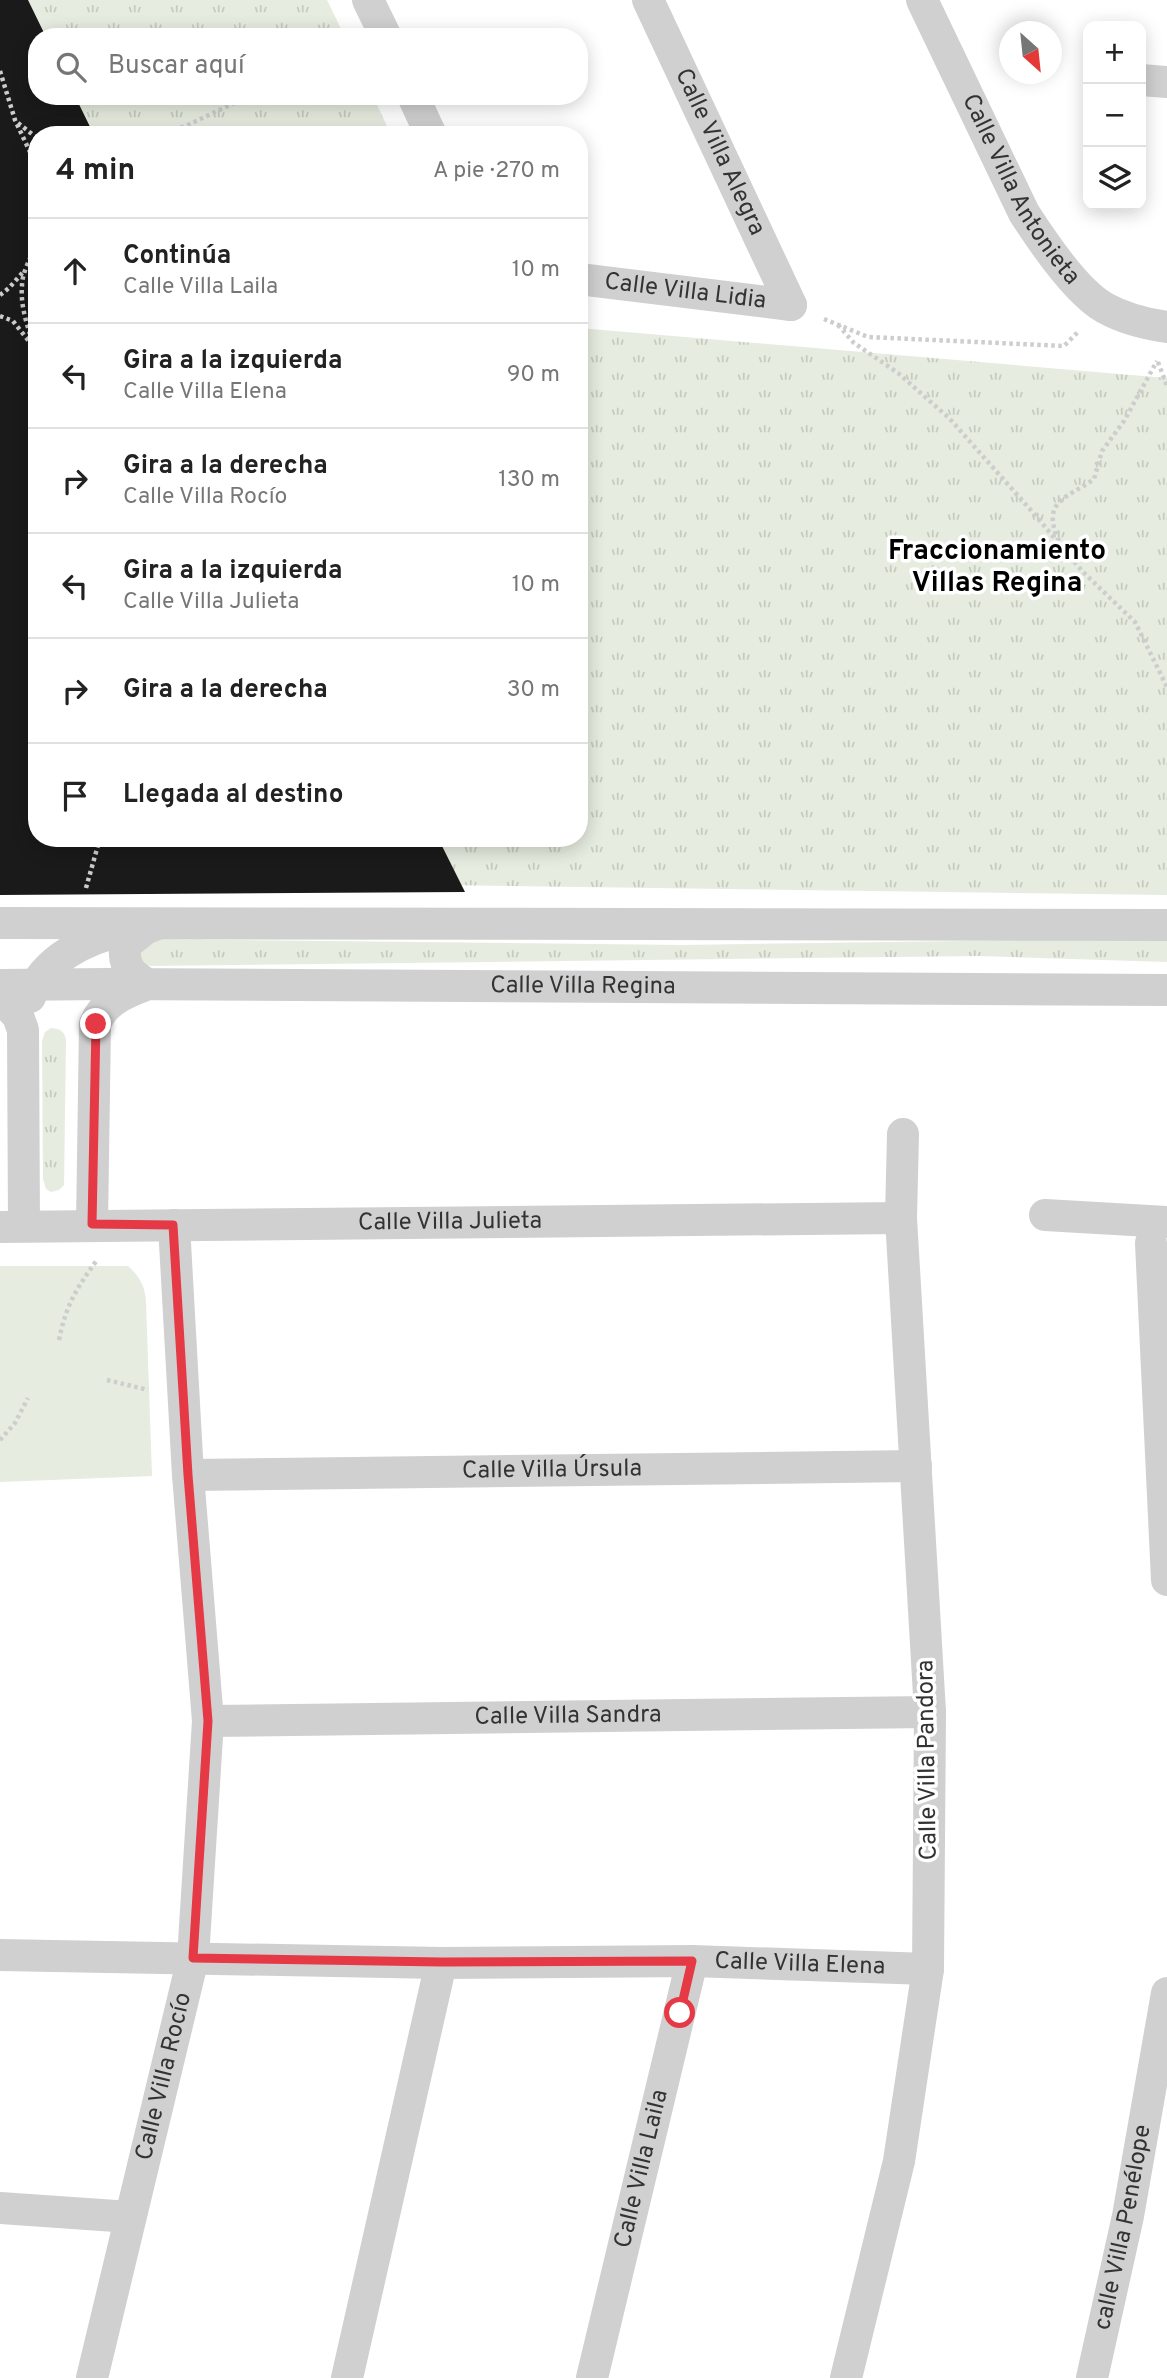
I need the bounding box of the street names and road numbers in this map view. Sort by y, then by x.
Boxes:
street label: Calle Villa Alegra [667,64,771,240]
street label: Calle Villa Antonieta [954,89,1086,292]
street label: Calle Villa Lidia [603,267,768,317]
street label: Calle Villa Regina [490,971,676,1002]
street label: Calle Villa Julieta [358,1207,542,1238]
street label: Calle Villa Úrsula [462,1453,642,1487]
street label: Calle Villa Pandora [911,1659,945,1861]
street label: Calle Villa Sandra [474,1700,662,1733]
street label: Calle Villa Elena [714,1947,886,1983]
street label: Calle Villa Rocío [130,1990,199,2164]
street label: Calle Villa Laila [609,2087,676,2251]
street label: calle Villa Penélope [1088,2122,1159,2333]

